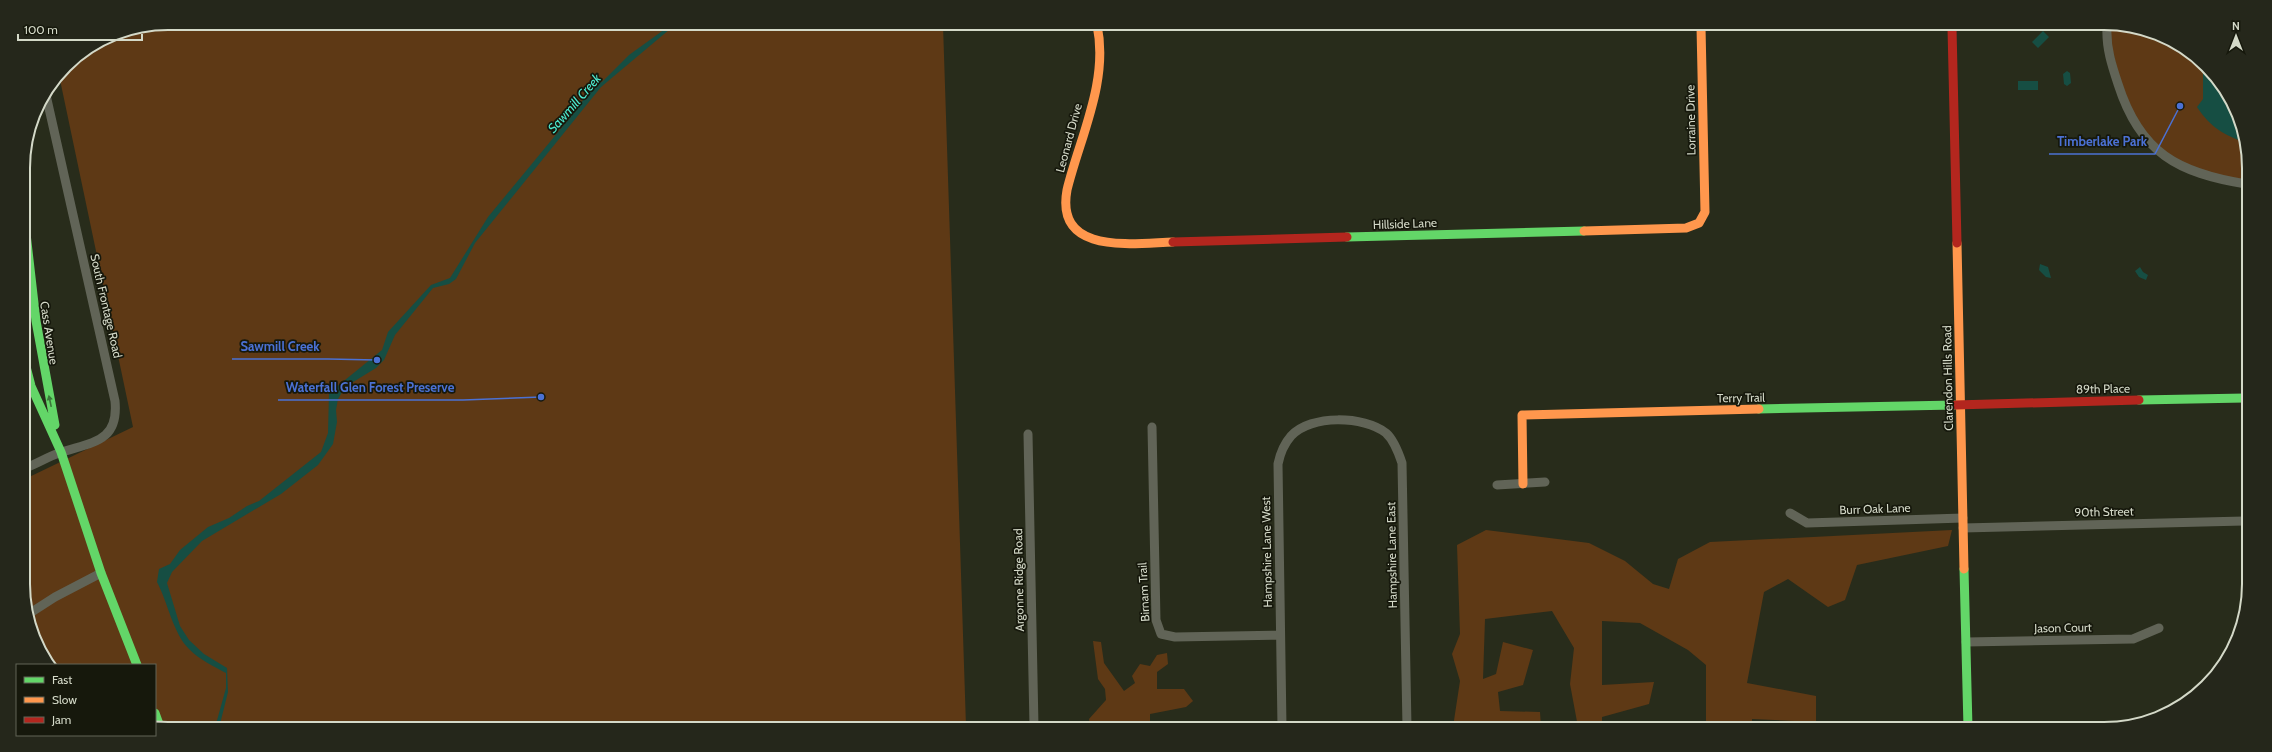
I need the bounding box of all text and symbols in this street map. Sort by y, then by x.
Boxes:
scale bar [18,16,142,42]
north arrow [2216,16,2256,56]
text: N [2232,19,2240,33]
text: 100 m [24,22,58,37]
water label: Sawmill Creek [544,70,604,136]
street label: Lorraine Drive [1682,85,1699,156]
street label: Leonard Drive [1052,102,1085,174]
callout: Timberlake Park [2049,129,2155,154]
text: Timberlake Park [2057,133,2148,149]
street label: Hillside Lane [1373,215,1437,232]
street label: South Frontage Road [87,252,126,359]
street label: Cass Avenue [37,300,62,366]
street label: Clarendon Hills Road [1939,325,1956,431]
callout: Sawmill Creek [232,334,328,359]
text: Sawmill Creek [240,338,320,354]
callout: Waterfall Glen Forest Preserve [278,375,463,400]
text: Waterfall Glen Forest Preserve [286,379,455,395]
street label: 89th Place [2076,381,2130,396]
street label: Terry Trail [1717,390,1765,405]
one-way arrow [46,394,52,407]
street label: Hampshire Lane West [1258,496,1275,608]
street label: Burr Oak Lane [1839,500,1911,517]
street label: Hampshire Lane East [1383,502,1400,608]
street label: 90th Street [2074,503,2134,520]
street label: Argonne Ridge Road [1010,528,1027,632]
street label: Birnam Trail [1134,562,1153,622]
street label: Jason Court [2033,619,2092,636]
legend [16,664,156,736]
text: Fast [52,672,72,687]
text: Slow [52,692,77,707]
text: Jam [51,712,71,727]

